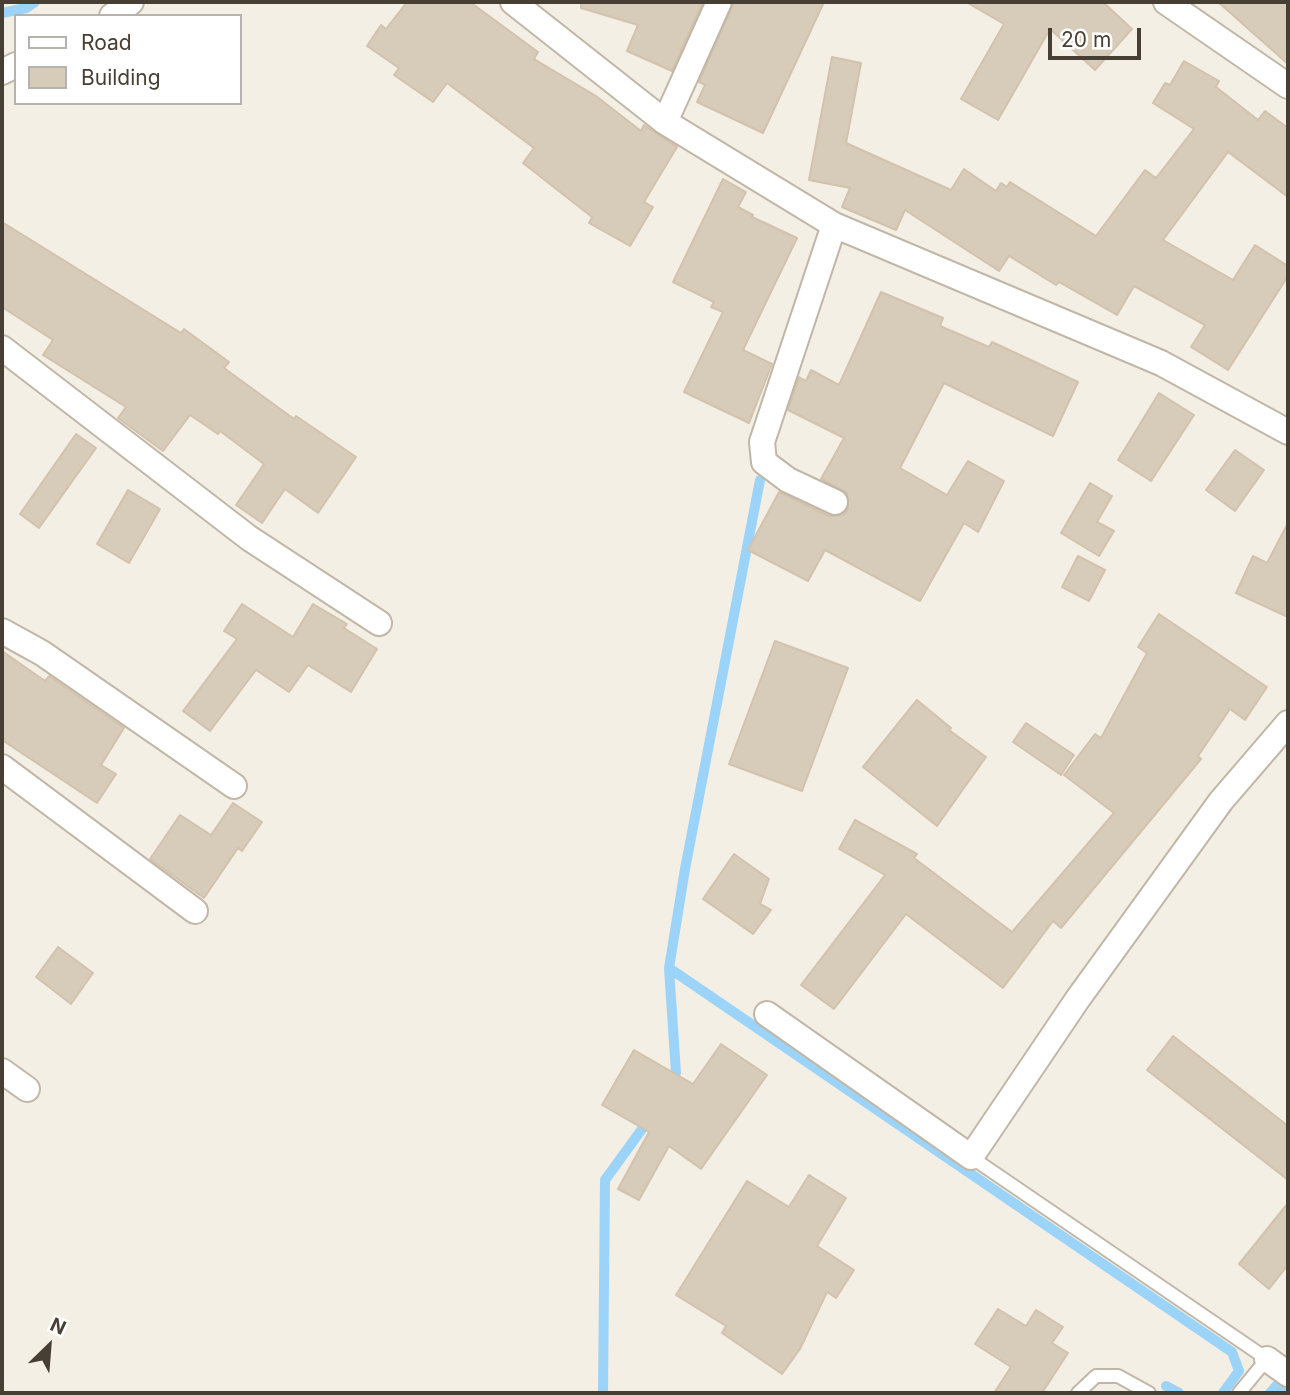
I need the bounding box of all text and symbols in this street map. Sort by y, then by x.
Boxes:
legend [14,14,242,105]
scale bar [1052,14,1145,58]
text: 20 m [1061,27,1111,52]
text: Road [81,30,132,55]
text: Building [81,65,161,90]
north arrow [14,1311,84,1381]
text: N [47,1313,70,1340]

